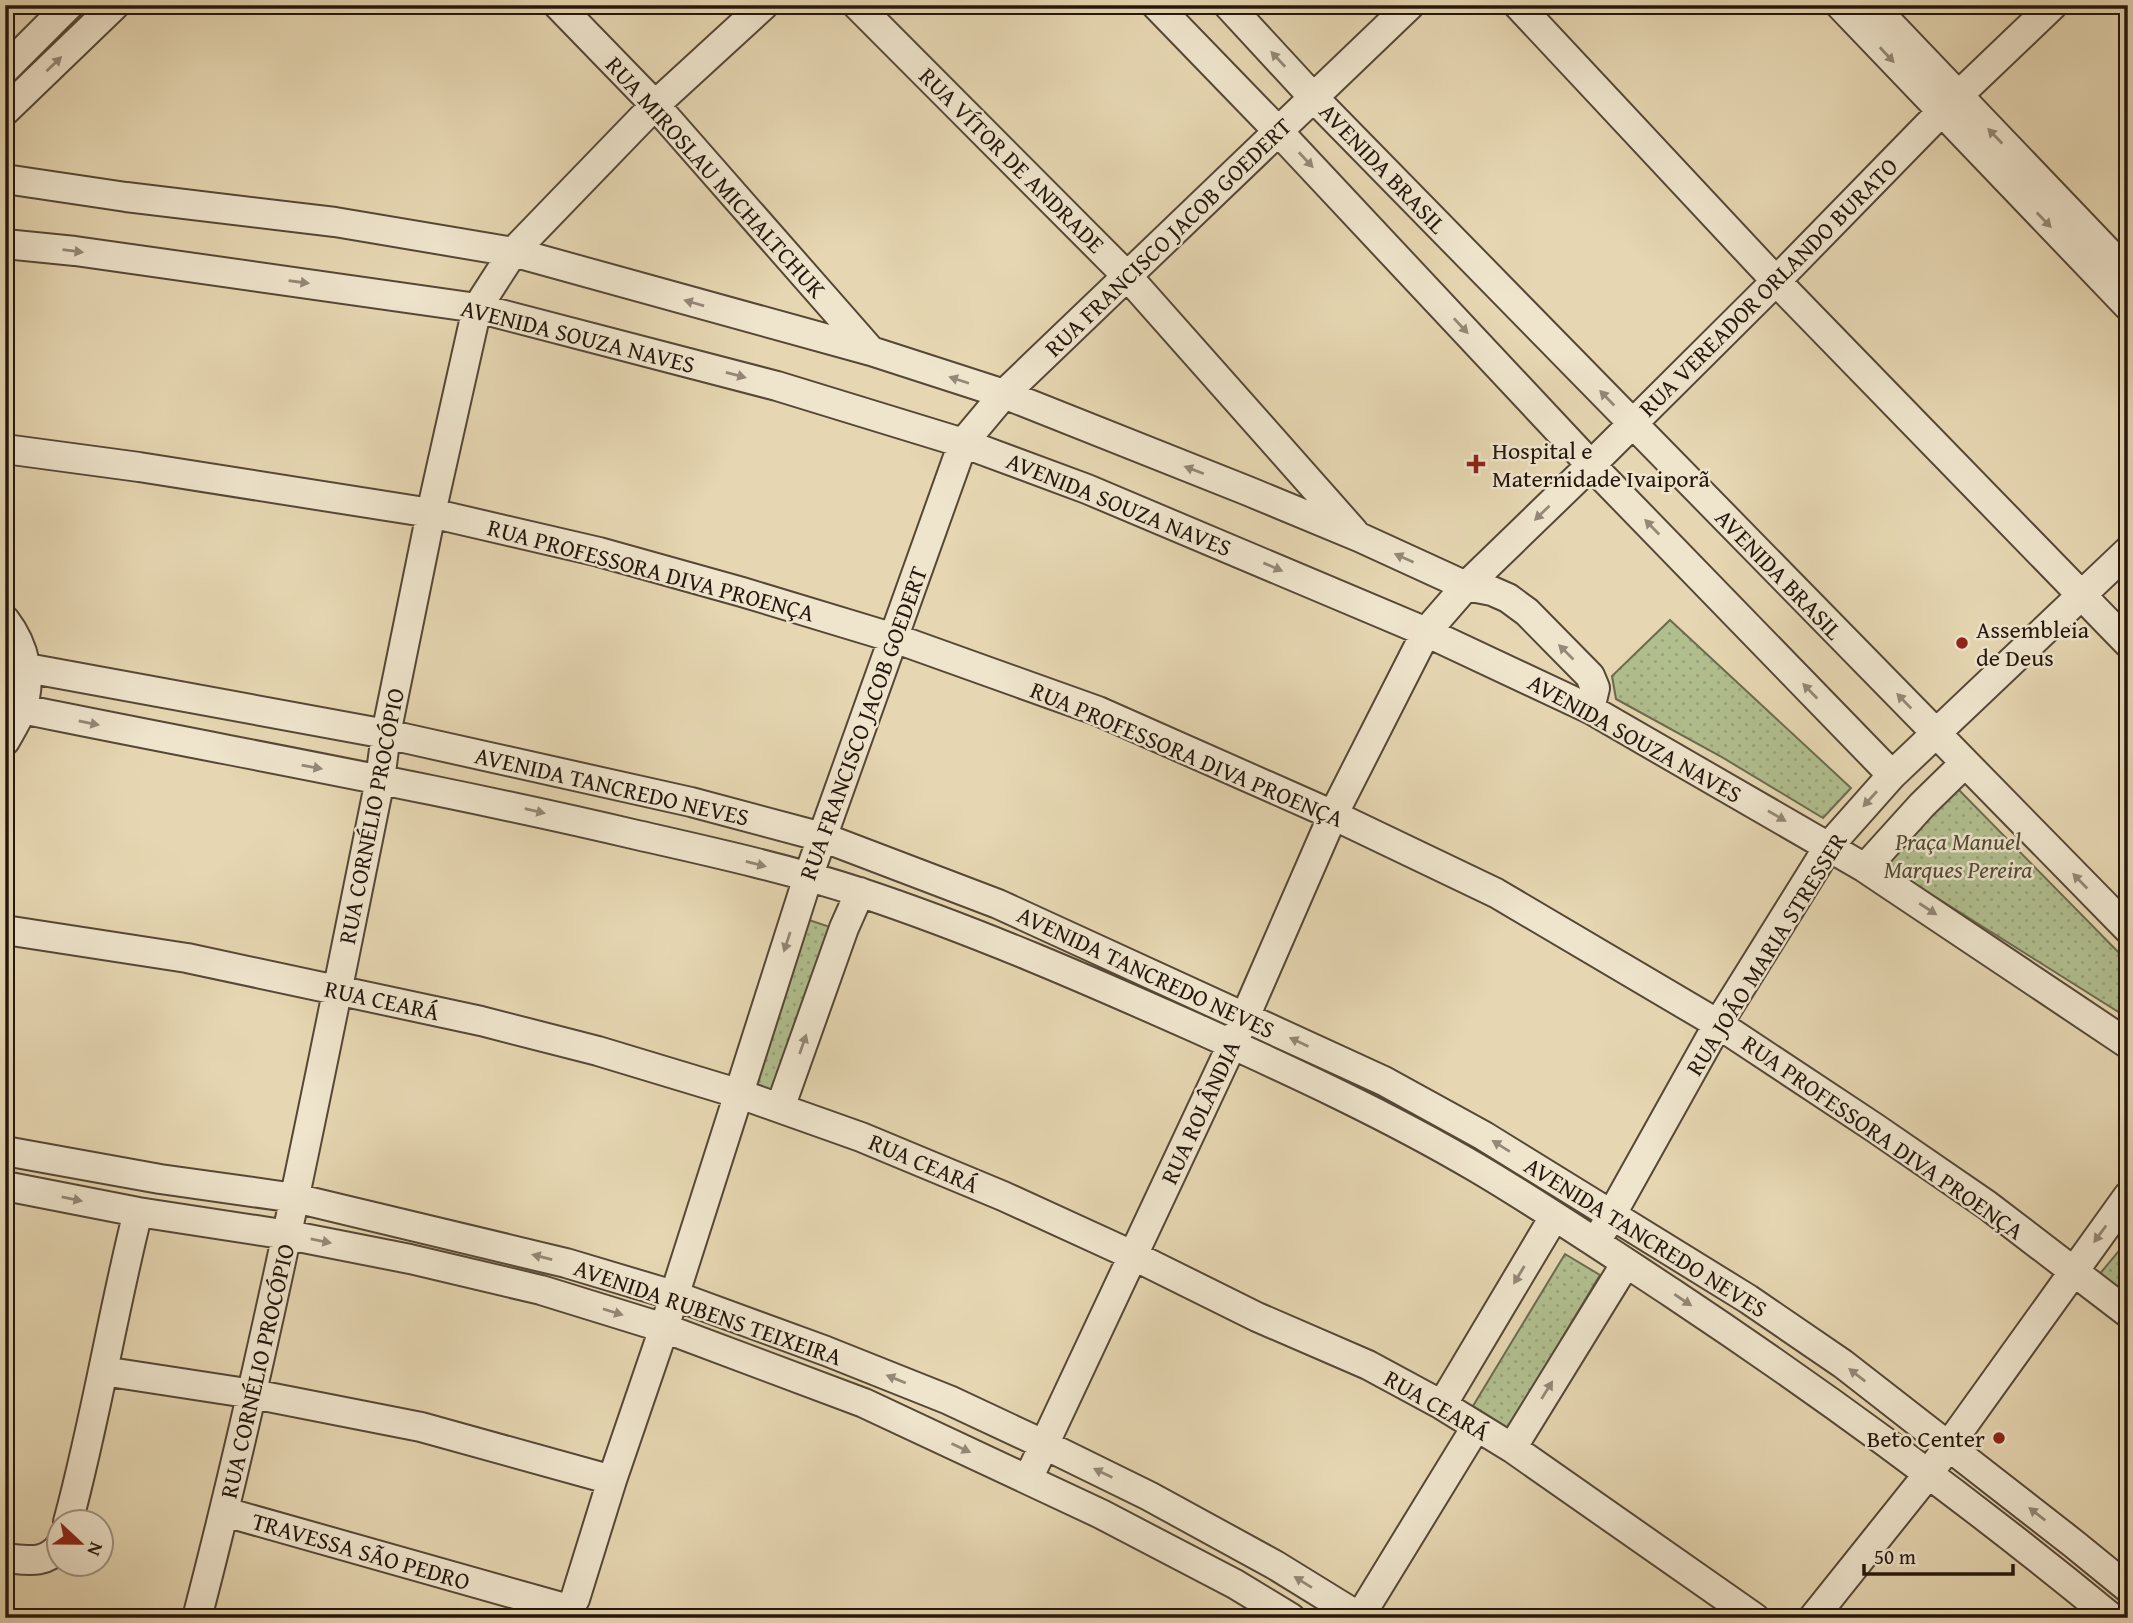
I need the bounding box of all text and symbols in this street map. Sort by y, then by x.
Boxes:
one-way arrow [1879,46,1895,63]
street label: RUA MIROSLAU MICHALTCHUK [598,48,835,306]
one-way arrow [1270,50,1286,68]
one-way arrow [46,55,63,72]
street label: RUA VÍTOR DE ANDRADE [911,59,1113,261]
street label: AVENIDA BRASIL [1311,95,1455,242]
street label: RUA FRANCISCO JACOB GOEDERT [1037,109,1299,365]
one-way arrow [1988,128,2004,145]
street label: RUA VEREADOR ORLANDO BURATO [1630,149,1906,425]
one-way arrow [1297,152,1314,169]
one-way arrow [2036,211,2053,228]
one-way arrow [62,246,84,257]
one-way arrow [288,277,310,288]
street label: AVENIDA SOUZA NAVES [457,290,699,382]
one-way arrow [683,297,704,307]
one-way arrow [1453,317,1469,334]
one-way arrow [725,370,747,381]
one-way arrow [948,374,969,384]
one-way arrow [1598,390,1615,407]
place label: Hospital e Maternidade Ivaiporã [1492,433,1710,496]
street label: AVENIDA SOUZA NAVES [1001,443,1237,565]
marker: Hospital e Maternidade Ivaiporã [1466,454,1486,474]
one-way arrow [1184,465,1205,476]
street label: AVENIDA BRASIL [1707,501,1851,648]
one-way arrow [1534,504,1551,520]
street label: RUA PROFESSORA DIVA PROENÇA [484,509,819,631]
one-way arrow [1643,519,1660,536]
one-way arrow [1394,552,1414,564]
street label: RUA FRANCISCO JACOB GOEDERT [790,561,936,885]
one-way arrow [1262,562,1283,573]
place label: Assembleia de Deus [1976,612,2090,675]
marker: Assembleia de Deus [1954,635,1970,651]
one-way arrow [1558,643,1575,660]
street label: AVENIDA SOUZA NAVES [1522,665,1748,811]
street label: RUA PROFESSORA DIVA PROENÇA [1025,672,1349,836]
one-way arrow [1802,682,1819,699]
street label: RUA CORNÉLIO PROCÓPIO [329,685,413,947]
one-way arrow [1895,692,1912,709]
one-way arrow [78,718,100,729]
street label: AVENIDA TANCREDO NEVES [471,737,753,835]
one-way arrow [301,762,323,773]
one-way arrow [1863,790,1879,807]
one-way arrow [524,806,546,817]
one-way arrow [1767,810,1787,822]
park label: Praça Manuel Marques Pereira [1884,824,2032,887]
street label: RUA JOÃO MARIA STRESSER [1677,826,1855,1082]
one-way arrow [745,859,767,870]
one-way arrow [2072,873,2089,889]
street label: AVENIDA TANCREDO NEVES [1012,897,1280,1047]
one-way arrow [1918,902,1937,915]
one-way arrow [781,932,792,953]
street label: RUA CEARÁ [321,971,443,1029]
street label: RUA PROFESSORA DIVA PROENÇA [1735,1026,2031,1248]
one-way arrow [798,1033,809,1054]
street label: RUA ROLÂNDIA [1151,1034,1249,1190]
one-way arrow [1289,1036,1309,1048]
street label: RUA CEARÁ [864,1124,985,1202]
one-way arrow [1491,1140,1510,1153]
street label: AVENIDA TANCREDO NEVES [1518,1148,1774,1326]
one-way arrow [61,1194,83,1205]
one-way arrow [2094,1225,2108,1243]
one-way arrow [310,1236,332,1247]
street label: RUA CORNÉLIO PROCÓPIO [211,1240,303,1502]
street label: AVENIDA RUBENS TEIXEIRA [569,1250,847,1374]
one-way arrow [531,1251,553,1262]
one-way arrow [1513,1266,1526,1285]
one-way arrow [1673,1293,1692,1306]
one-way arrow [603,1307,624,1318]
street label: RUA CEARÁ [1378,1361,1497,1449]
one-way arrow [1848,1368,1866,1383]
one-way arrow [885,1374,906,1385]
one-way arrow [1541,1381,1554,1400]
place label: Beto Center [1867,1421,1985,1456]
marker: Beto Center [1991,1430,2007,1446]
one-way arrow [951,1443,972,1454]
one-way arrow [1093,1468,1113,1479]
street label: TRAVESSA SÃO PEDRO [248,1503,474,1599]
north arrow [46,1508,116,1578]
one-way arrow [2028,1508,2046,1522]
scale bar [1864,1532,2012,1576]
text: N [80,1538,111,1561]
text: 50 m [1874,1541,1916,1572]
one-way arrow [1293,1575,1312,1588]

